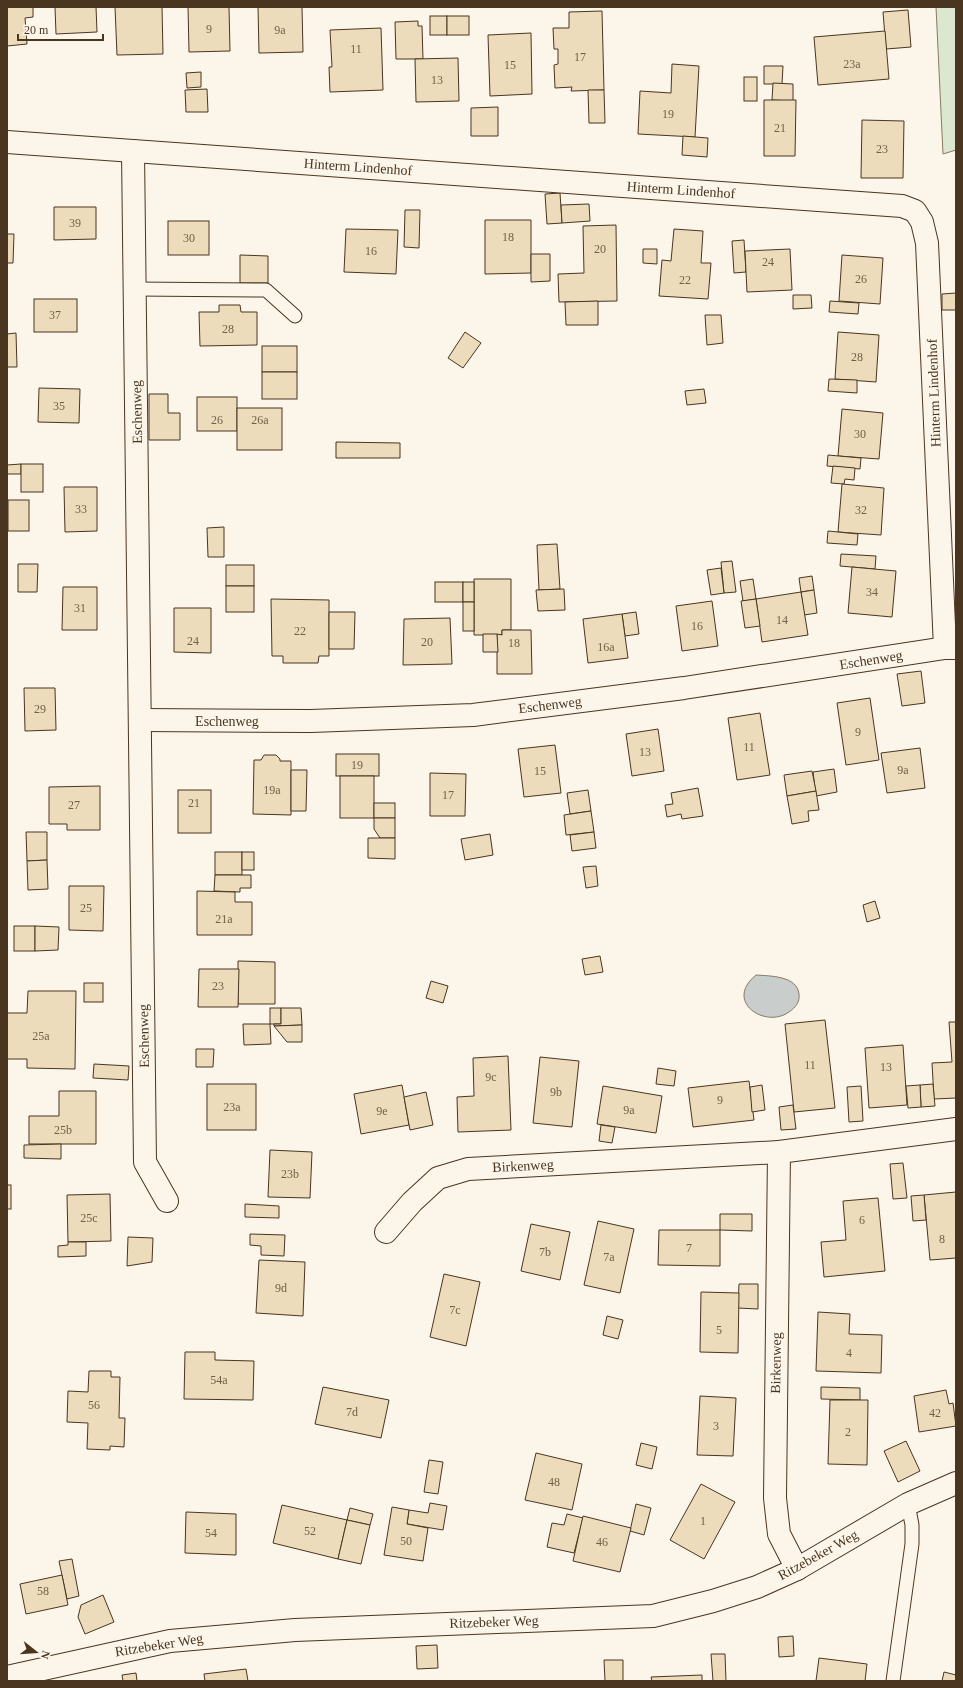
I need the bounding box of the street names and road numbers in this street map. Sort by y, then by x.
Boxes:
street label: Hinterm Lindenhof [303,156,413,178]
street label: Hinterm Lindenhof [626,179,736,201]
street label: Hinterm Lindenhof [925,338,943,447]
street label: Eschenweg [129,380,145,444]
street label: Eschenweg [838,648,904,672]
street label: Eschenweg [517,694,583,716]
street label: Eschenweg [195,714,259,729]
street label: Eschenweg [136,1004,152,1068]
street label: Birkenweg [492,1157,554,1175]
street label: Birkenweg [768,1332,784,1394]
street label: Ritzebeker Weg [775,1527,861,1583]
street label: Ritzebeker Weg [449,1613,539,1631]
street label: Ritzebeker Weg [114,1631,204,1659]

